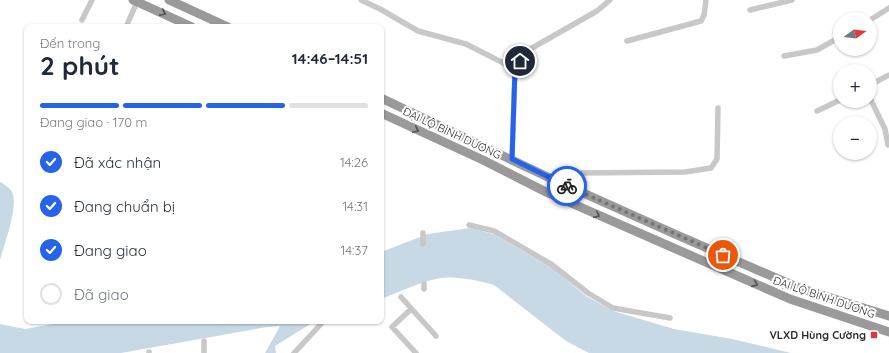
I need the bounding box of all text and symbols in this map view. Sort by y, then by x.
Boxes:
one-way arrow [159,9,166,17]
north arrow [833,12,877,56]
map controls [833,12,877,160]
text: Đến trong [40,35,100,51]
pin [503,44,537,78]
text: 2 phút [40,49,120,82]
text: 14:46–14:51 [292,49,368,68]
icon: home [509,50,531,72]
button: + [833,64,877,108]
street label: ĐẠI LỘ BÌNH DƯƠNG [401,104,503,162]
text: Đang giao · 170 m [40,114,147,130]
button: − [833,116,877,160]
one-way arrow [412,125,420,133]
icon: check [40,151,62,173]
text: Đã xác nhận [74,153,161,172]
text: 14:26 [340,154,368,170]
courier [547,166,587,206]
icon: bike [556,175,578,197]
icon: check [40,195,62,217]
text: Đang chuẩn bị [74,197,175,216]
text: 14:31 [342,198,368,214]
one-way arrow [594,210,601,218]
pin [706,238,740,272]
icon: check [40,239,62,261]
text: Đang giao [74,241,147,260]
text: 14:37 [341,242,368,258]
icon: bag [712,244,734,266]
street label: ĐẠI LỘ BÌNH DƯƠNG [771,273,877,321]
one-way arrow [750,279,758,287]
text: Đã giao [74,285,129,304]
place label: VLXD Hùng Cường [769,328,866,342]
marker: VLXD Hùng Cường [869,330,879,340]

